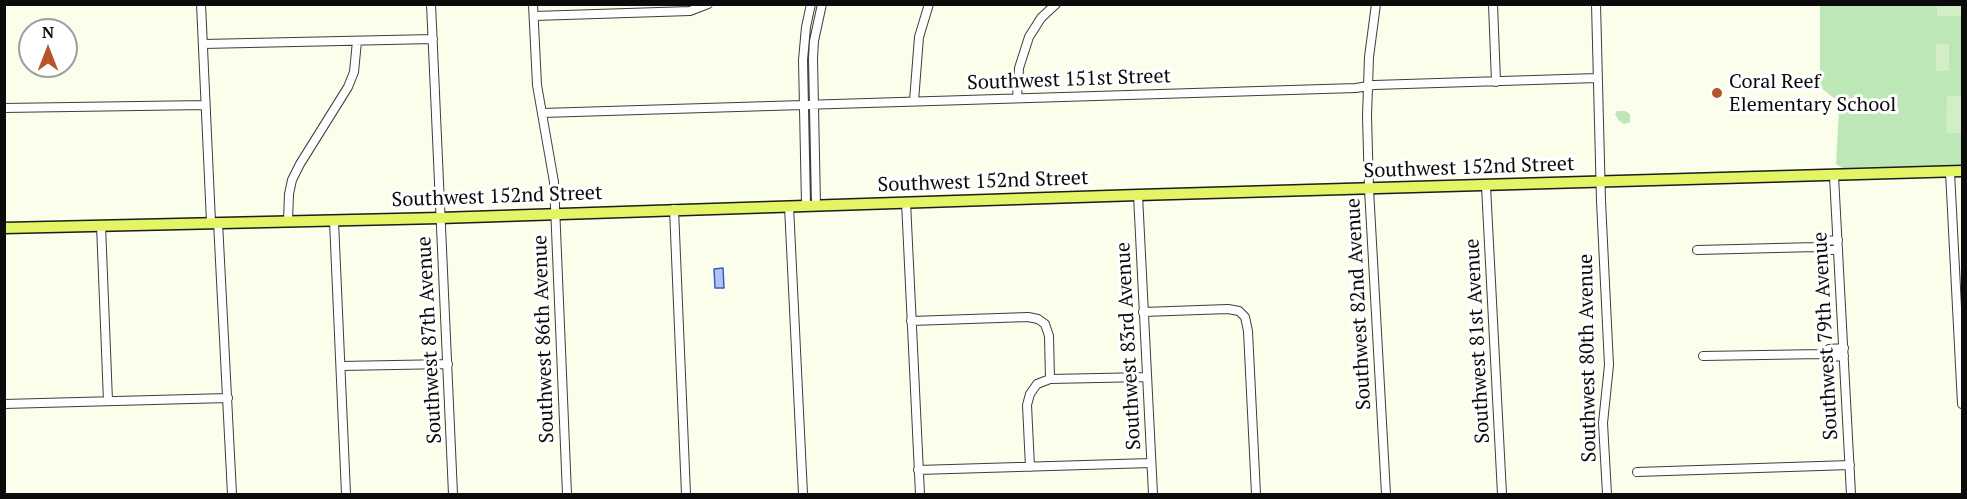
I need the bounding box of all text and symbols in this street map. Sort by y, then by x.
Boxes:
north arrow [18,18,78,78]
text: N [42,21,54,43]
street label: Southwest 151st Street [967,64,1171,96]
place label: Coral Reef Elementary School [1729,70,1896,117]
marker: Coral Reef Elementary School [1710,86,1724,100]
street label: Southwest 152nd Street [1363,152,1575,184]
street label: Southwest 152nd Street [877,166,1089,198]
street label: Southwest 152nd Street [391,181,603,213]
street label: Southwest 82nd Avenue [1341,197,1377,411]
street label: Southwest 79th Avenue [1809,231,1843,441]
street label: Southwest 86th Avenue [528,234,560,444]
street label: Southwest 87th Avenue [413,236,447,444]
street label: Southwest 81st Avenue [1461,238,1495,444]
street label: Southwest 83rd Avenue [1112,241,1146,451]
street label: Southwest 80th Avenue [1574,254,1602,462]

